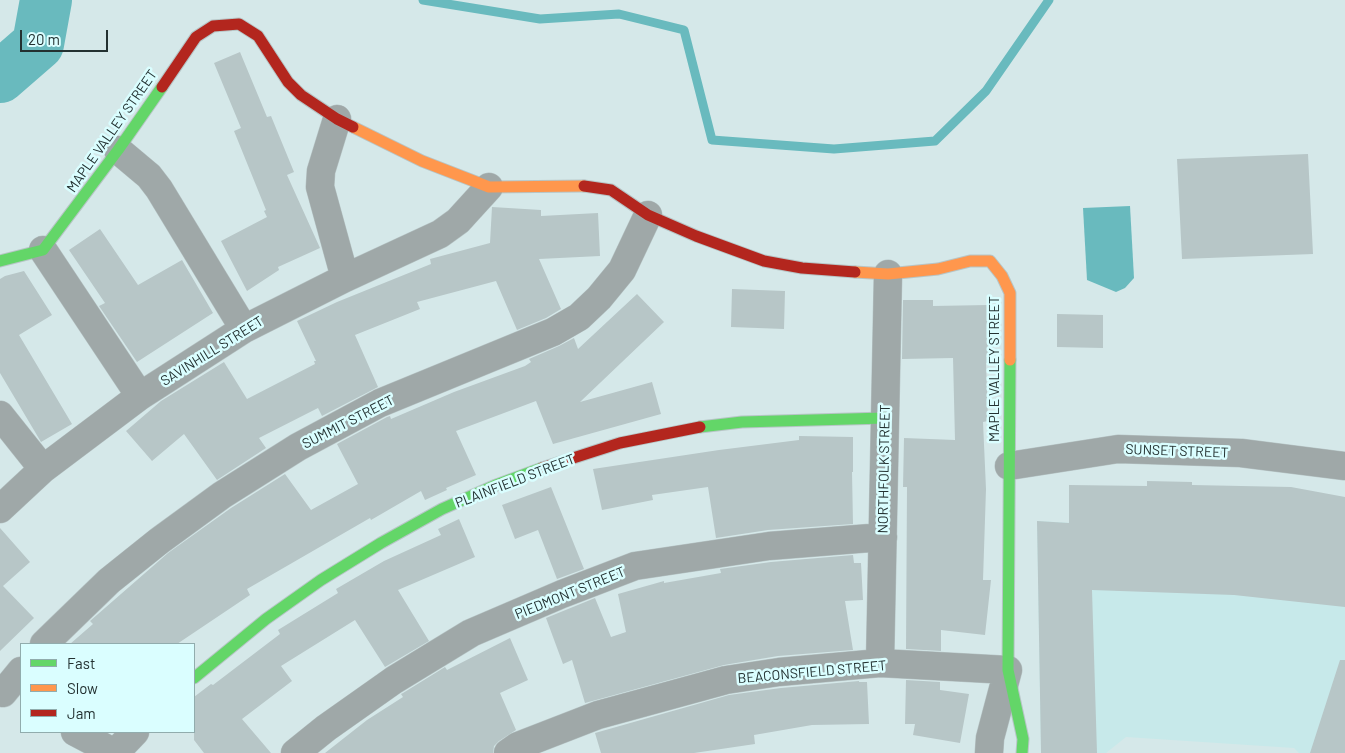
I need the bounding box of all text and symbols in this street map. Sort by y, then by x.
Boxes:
scale bar [22,20,110,52]
text: 20 m [28,30,60,48]
street label: MAPLE VALLEY STREET [63,66,161,196]
street label: MAPLE VALLEY STREET [986,296,1002,442]
street label: SAVINHILL STREET [157,313,267,389]
street label: SUMMIT STREET [299,392,397,452]
street label: NORTHFOLK STREET [874,404,894,534]
street label: SUNSET STREET [1125,441,1229,461]
street label: PLAINFIELD STREET [453,450,577,512]
street label: PIEDMONT STREET [512,563,628,623]
legend [20,643,195,733]
text: Fast [67,654,95,672]
street label: BEACONSFIELD STREET [737,657,887,687]
text: Slow [67,679,98,697]
text: Jam [67,704,96,722]

